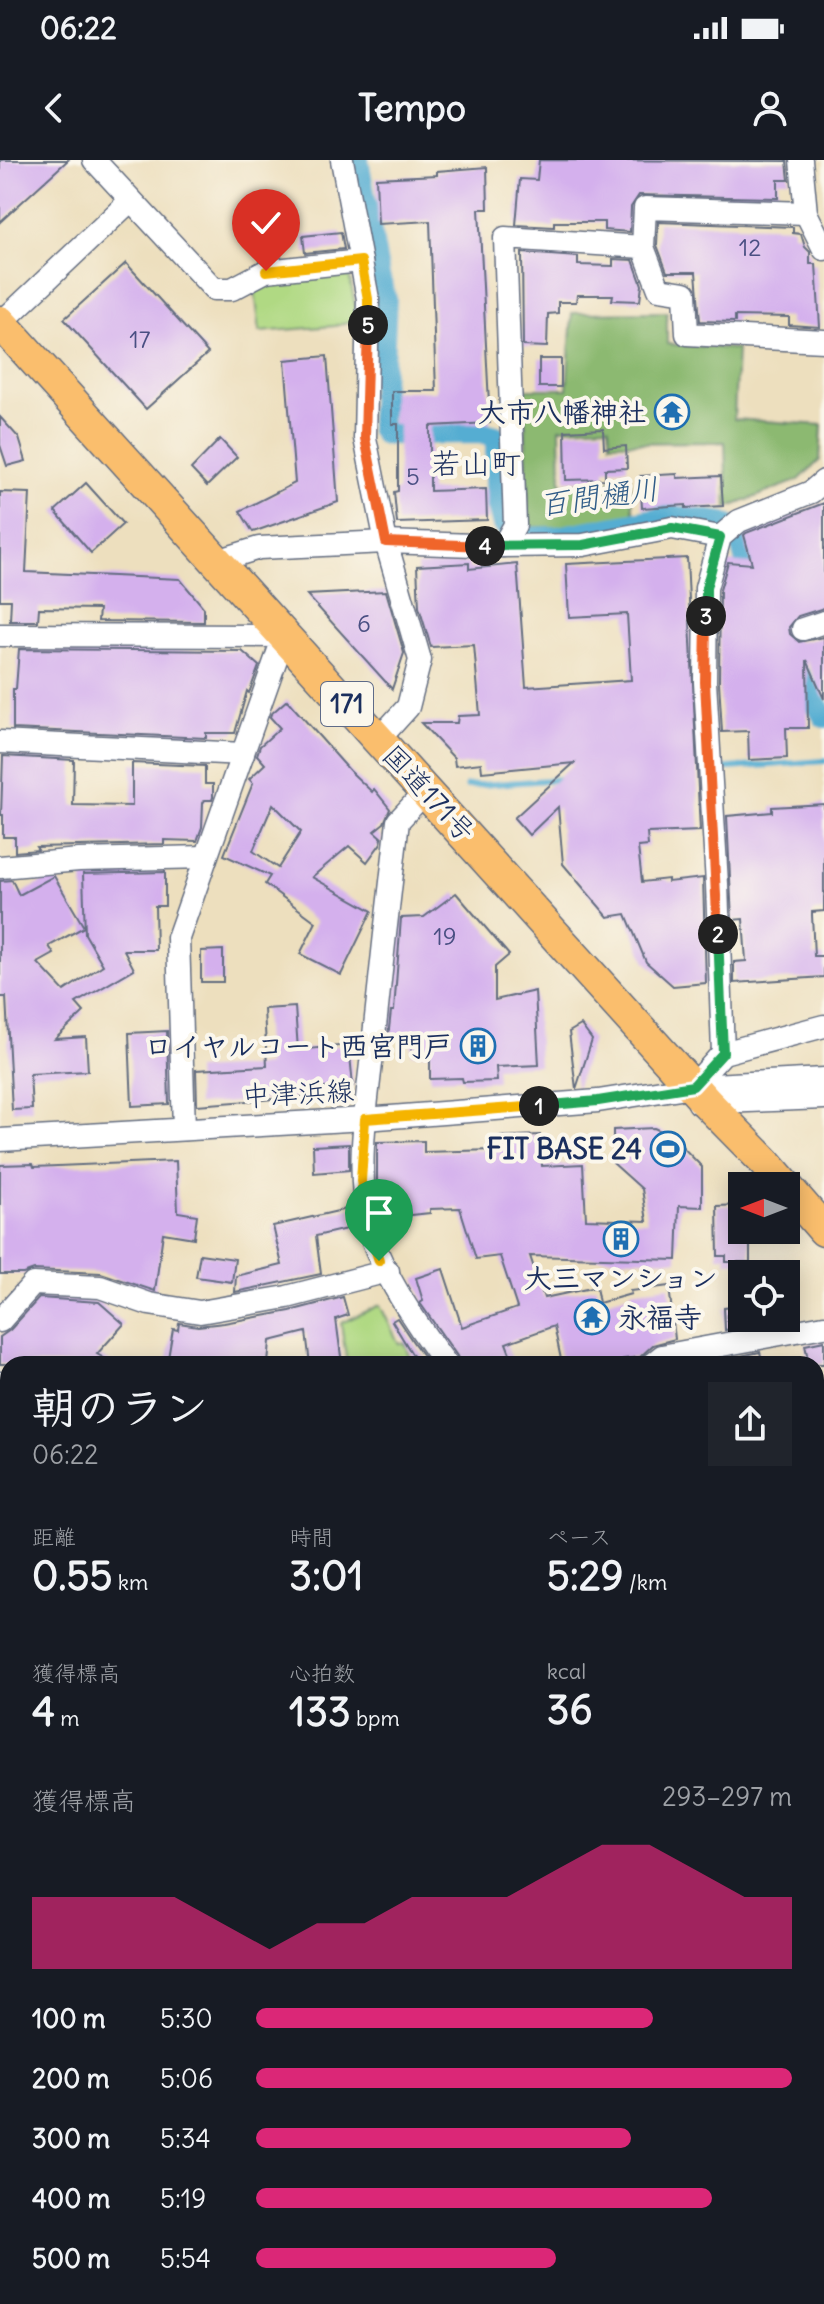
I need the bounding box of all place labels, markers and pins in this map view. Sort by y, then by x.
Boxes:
pin [232,189,300,271]
pin: 5 [348,305,388,345]
temple icon: 大市八幡神社 [653,393,691,431]
place label: 大市八幡神社 [478,394,646,430]
pin: 4 [465,526,505,566]
pin: 3 [686,596,726,636]
pin: 2 [698,914,738,954]
building icon: ロイヤルコート西宮門戸 [459,1027,497,1065]
place label: ロイヤルコート西宮門戸 [145,1028,452,1064]
pin: 1 [519,1086,559,1126]
sports icon: FIT BASE 24 [649,1130,687,1168]
place label: FIT BASE 24 [487,1131,642,1167]
pin [345,1179,413,1261]
building icon: 大三マンション [602,1220,640,1258]
place label: 大三マンション [524,1260,718,1296]
temple icon: 永福寺 [573,1298,611,1336]
place label: 永福寺 [618,1299,702,1335]

